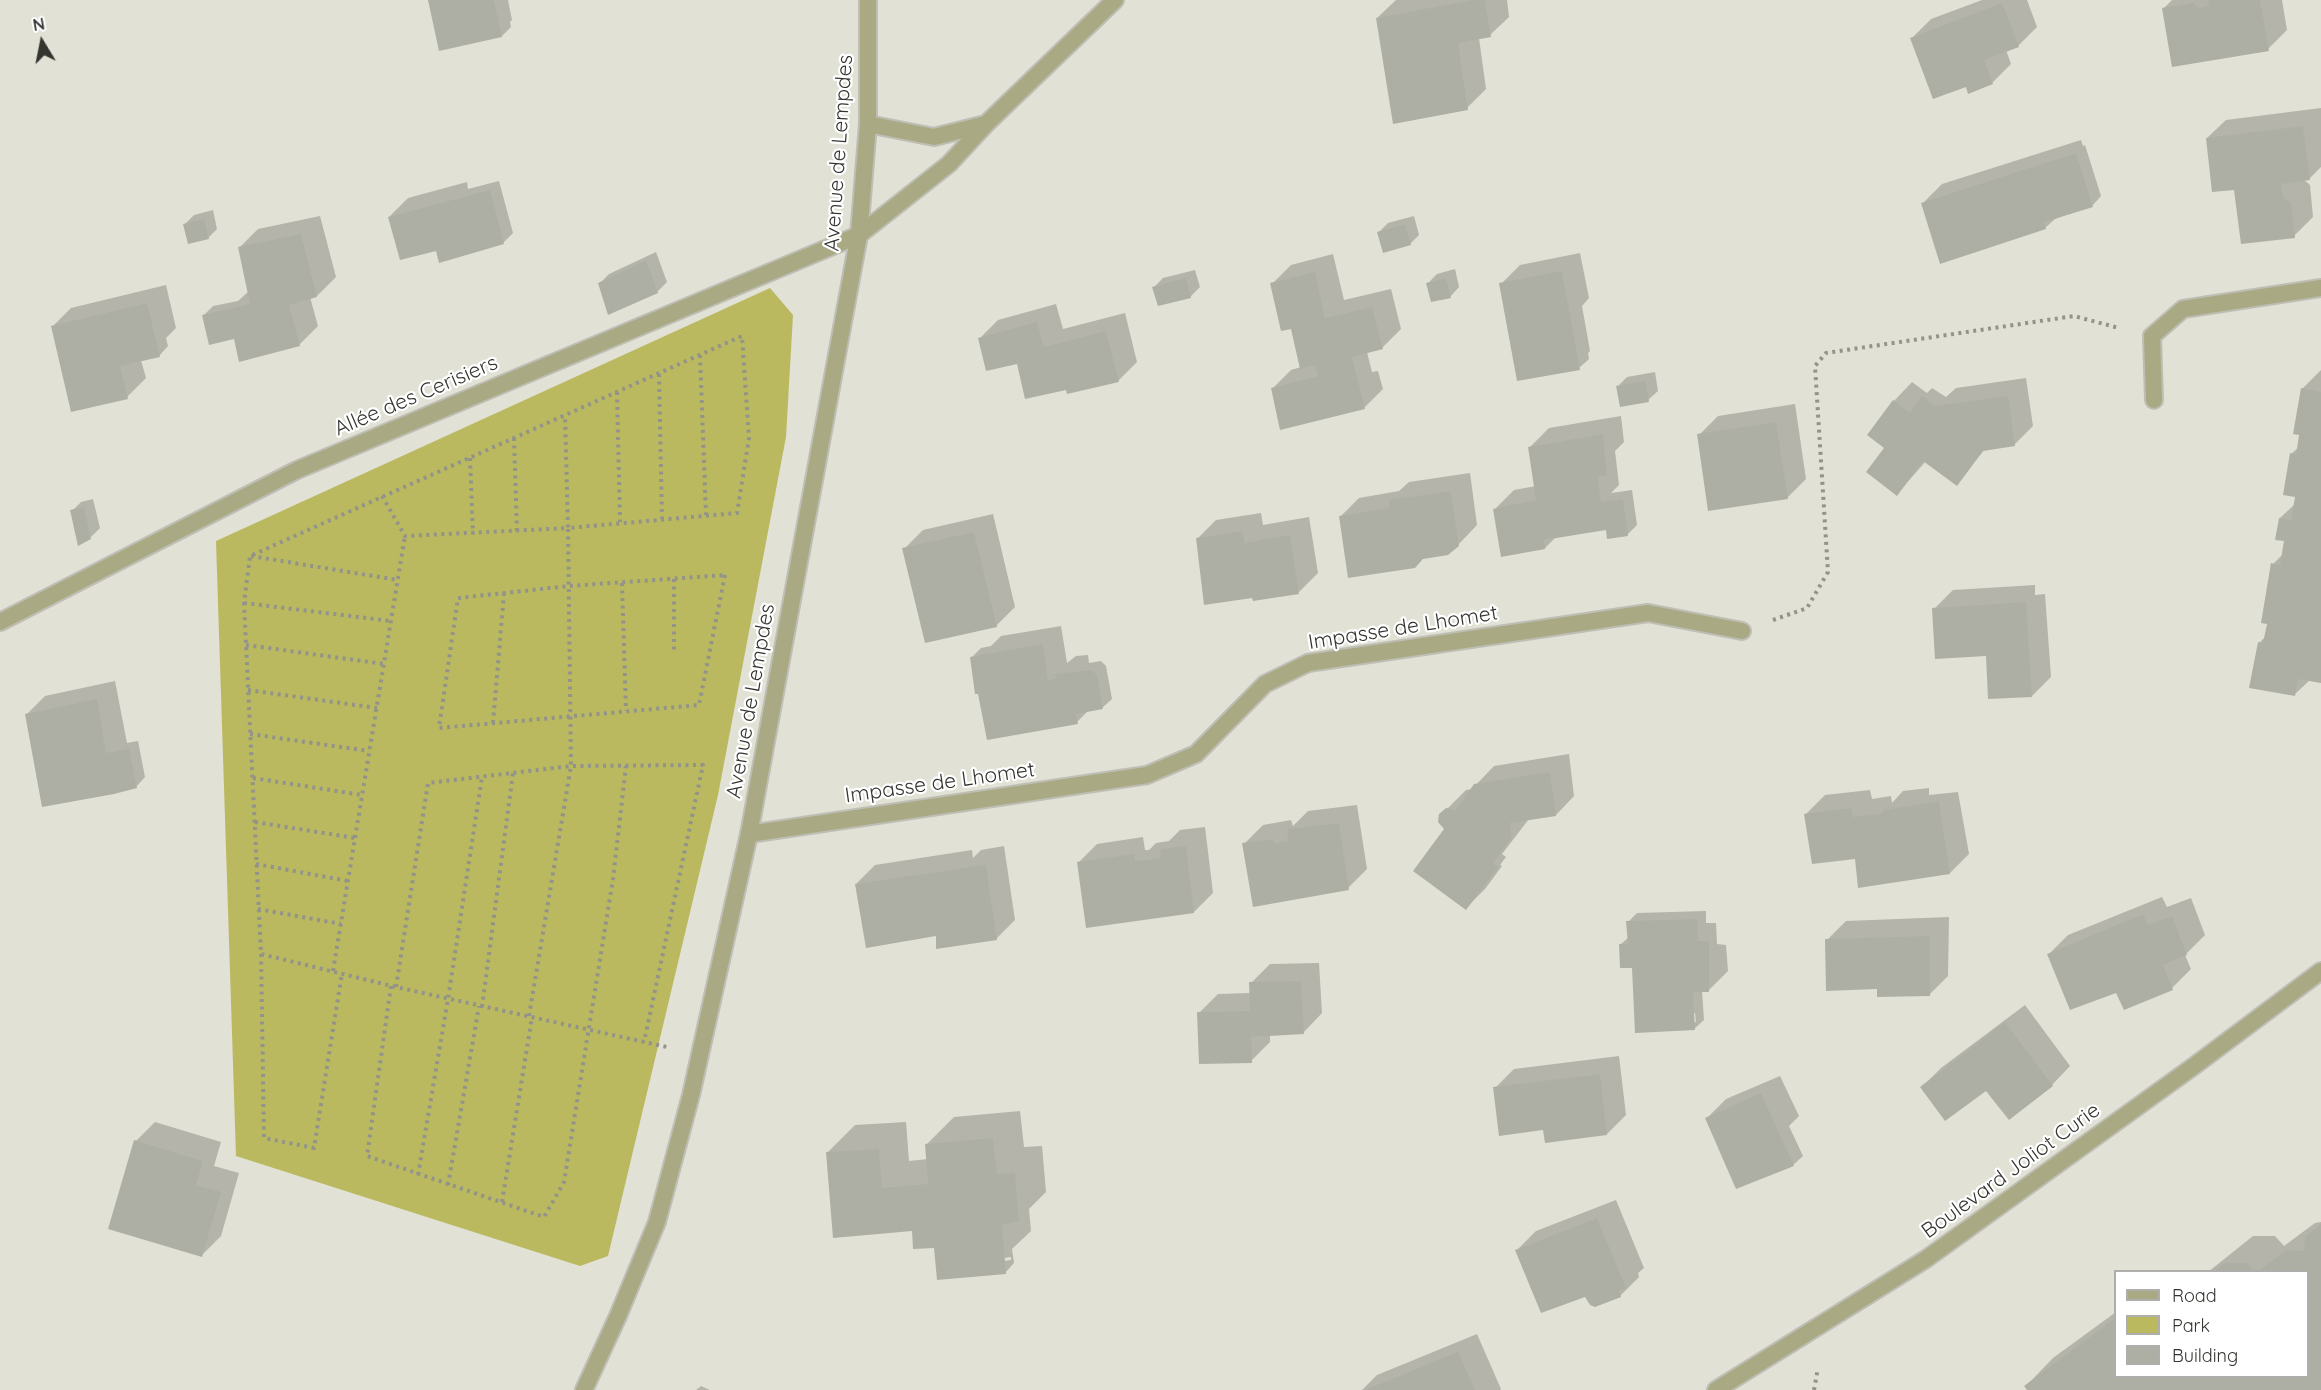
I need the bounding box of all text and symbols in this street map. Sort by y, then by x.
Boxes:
north arrow [12,12,72,72]
text: N [31,13,46,35]
street label: Avenue de Lempdes [820,54,858,252]
street label: Allée des Cerisiers [331,350,501,442]
street label: Impasse de Lhomet [1307,601,1499,655]
street label: Avenue de Lempdes [721,602,781,800]
street label: Impasse de Lhomet [843,757,1037,809]
street label: Boulevard Joliot Curie [1917,1098,2105,1244]
legend [2114,1270,2309,1378]
text: Road [2172,1284,2217,1307]
text: Park [2172,1314,2210,1337]
text: Building [2172,1344,2238,1367]

